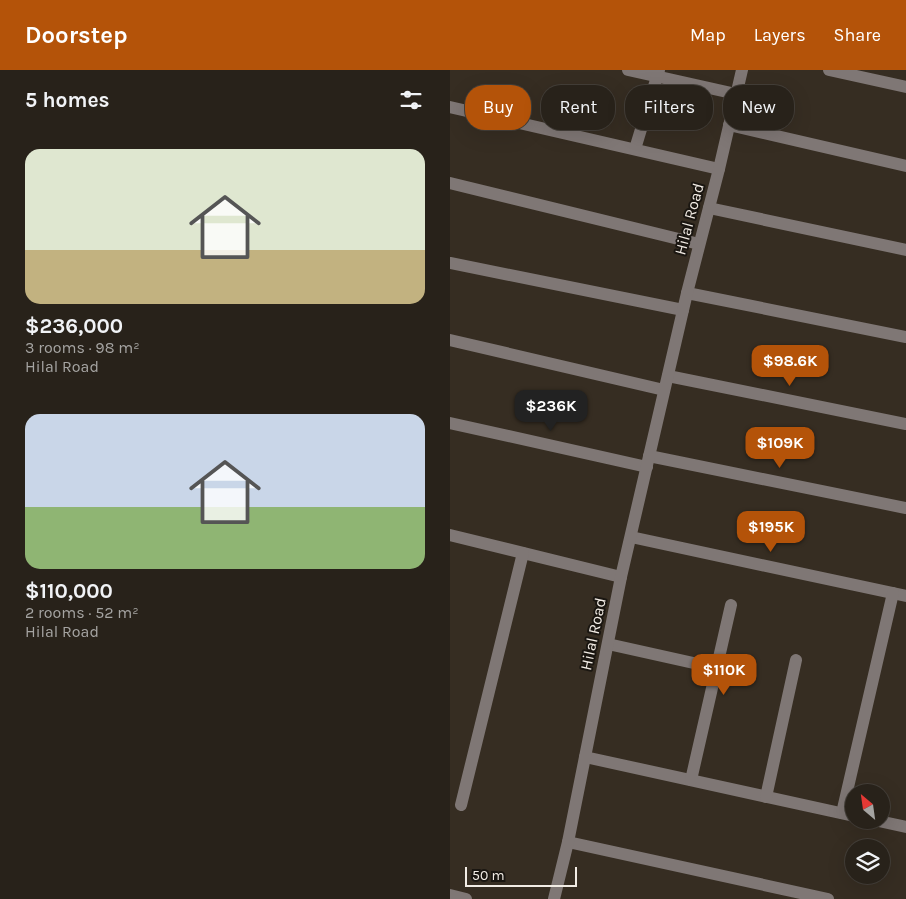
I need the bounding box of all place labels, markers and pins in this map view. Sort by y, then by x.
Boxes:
pin: $98.6K [749,344,831,387]
pin: $236K [516,390,586,432]
pin: $109K [745,426,815,469]
pin: $195K [736,510,806,553]
pin: $110K [689,654,759,696]

